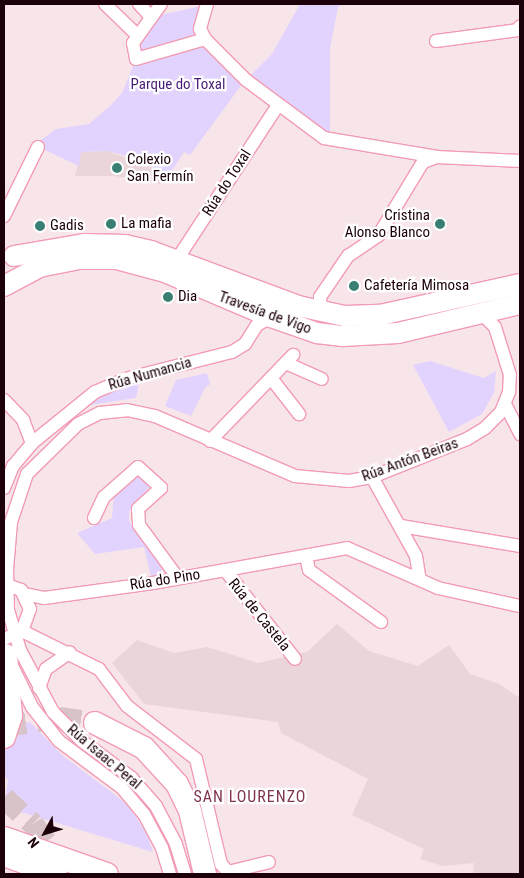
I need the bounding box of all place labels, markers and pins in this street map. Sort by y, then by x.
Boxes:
place label: Colexio San Fermín [127,150,193,185]
marker: Colexio San Fermín [111,162,123,174]
place label: Cristina Alonso Blanco [345,206,430,241]
place label: La mafia [121,215,172,233]
place label: Gadis [50,217,84,235]
marker: La mafia [105,218,117,230]
marker: Cristina Alonso Blanco [434,218,446,230]
marker: Gadis [34,220,46,232]
place label: Cafetería Mimosa [364,277,469,295]
marker: Cafetería Mimosa [348,280,360,292]
place label: Dia [178,288,197,306]
marker: Dia [162,291,174,303]

